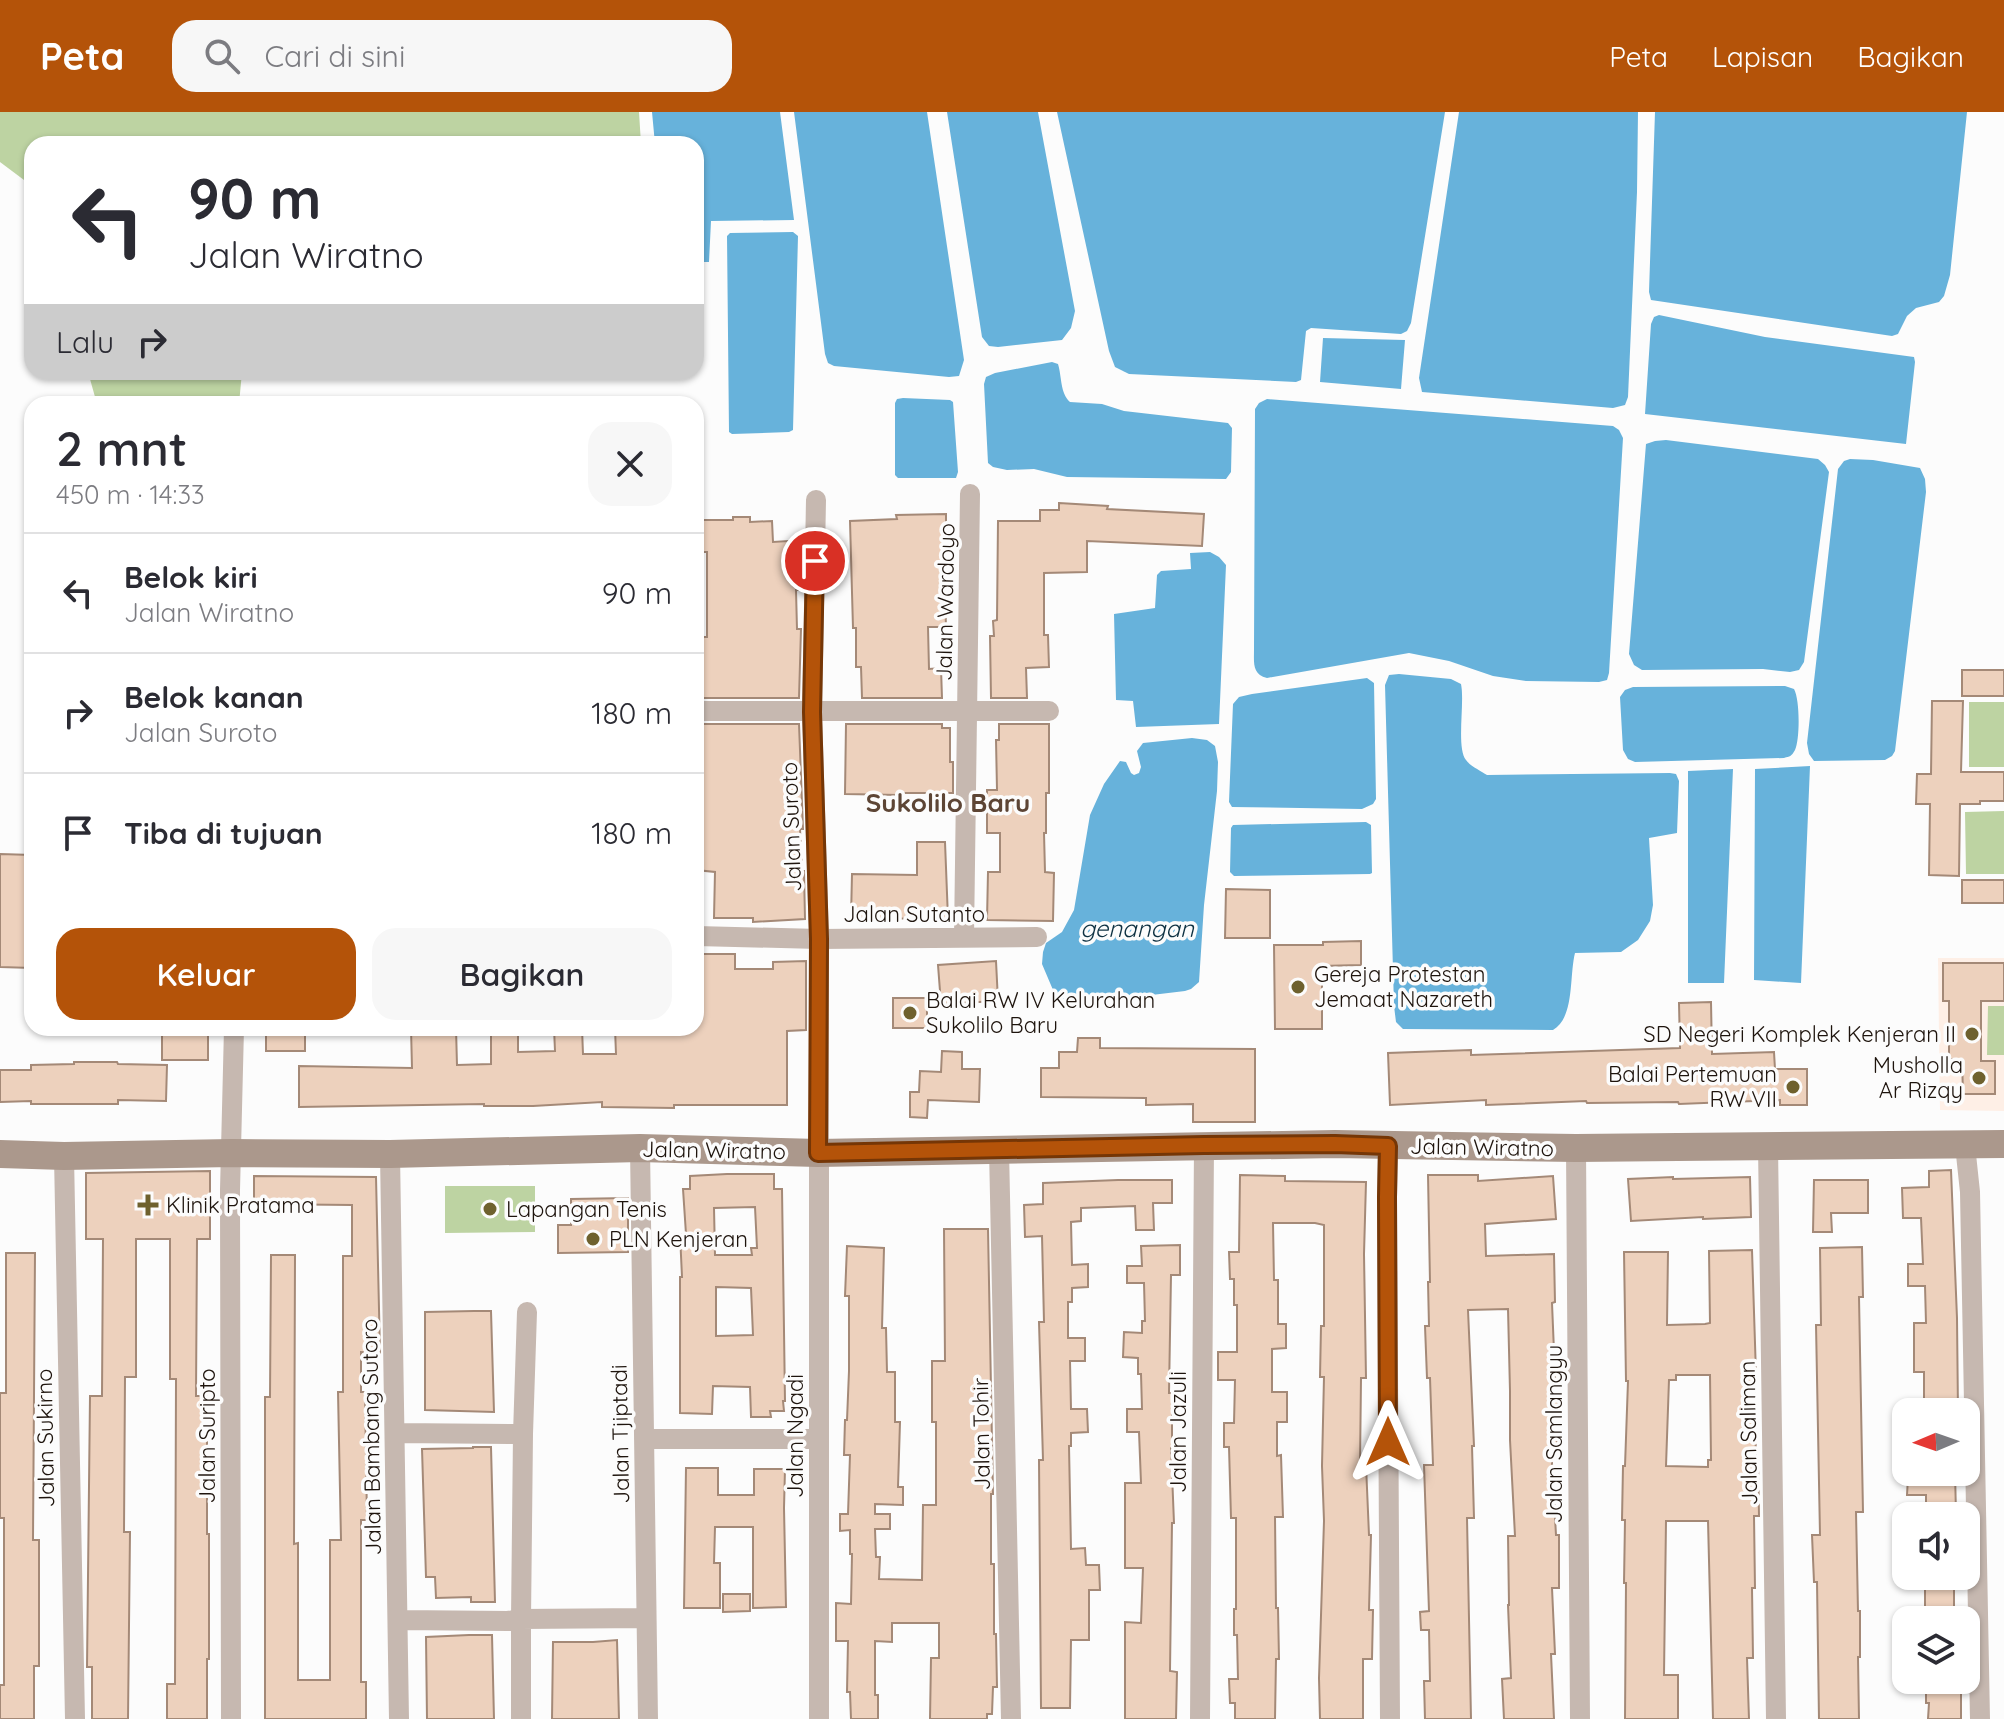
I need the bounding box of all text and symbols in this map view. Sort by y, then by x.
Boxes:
search box [172,20,732,92]
text: Peta [40,32,124,80]
icon: search [200,34,244,78]
text: Cari di sini [264,37,405,75]
text: Peta [1609,39,1668,74]
text: Lapisan [1712,39,1813,74]
text: Bagikan [1857,39,1964,74]
text: 90 m [188,163,322,233]
icon: left [56,168,160,272]
text: Jalan Wiratno [188,232,424,277]
icon: right [130,320,174,364]
text: Lalu [56,323,114,361]
text: 2 mnt [56,418,187,478]
button: close [588,422,672,506]
text: 450 m · 14:33 [56,478,205,511]
street label: Jalan Wardoyo [930,523,960,681]
pin [781,527,849,595]
icon: arrive [793,539,837,583]
text: Belok kiri [124,558,258,596]
icon: left [56,571,100,615]
text: 90 m [602,574,672,612]
text: Jalan Wiratno [124,596,294,629]
text: Belok kanan [124,678,304,716]
icon: right [56,691,100,735]
text: 180 m [591,694,672,732]
text: Jalan Suroto [124,716,277,749]
street label: Jalan Suroto [775,762,807,892]
district label: Sukolilo Baru [866,786,1030,819]
icon: arrive [56,811,100,855]
text: Tiba di tujuan [124,814,323,852]
text: 180 m [591,814,672,852]
street label: Jalan Sutanto [843,900,985,928]
water label: genangan [1080,913,1195,943]
button: Keluar [56,928,356,1020]
button: Bagikan [372,928,672,1020]
place label: Gereja Protestan Jemaat Nazareth [1314,960,1493,1013]
marker: Gereja Protestan Jemaat Nazareth [1289,978,1307,996]
place label: Balai RW IV Kelurahan Sukolilo Baru [926,986,1155,1039]
marker: Balai RW IV Kelurahan Sukolilo Baru [901,1004,919,1022]
place label: SD Negeri Komplek Kenjeran II [1643,1020,1956,1048]
marker: SD Negeri Komplek Kenjeran II [1963,1025,1981,1043]
place label: Musholla Ar Rizqy [1873,1051,1963,1104]
place label: Balai Pertemuan RW VII [1608,1060,1777,1113]
marker: Musholla Ar Rizqy [1970,1069,1988,1087]
marker: Balai Pertemuan RW VII [1784,1078,1802,1096]
street label: Jalan Wiratno [1410,1132,1554,1162]
street label: Jalan Wiratno [642,1135,786,1165]
place label: Klinik Pratama [166,1191,315,1219]
marker: Klinik Pratama [137,1194,159,1216]
place label: Lapangan Tenis [506,1195,667,1223]
marker: Lapangan Tenis [481,1200,499,1218]
place label: PLN Kenjeran [609,1225,748,1253]
marker: PLN Kenjeran [584,1230,602,1248]
street label: Jalan Bambang Sutoro [355,1318,387,1556]
street label: Jalan Samlangyu [1540,1345,1568,1523]
street label: Jalan Saliman [1733,1360,1763,1506]
street label: Jalan Tjiptadi [605,1364,635,1504]
street label: Jalan Sukirno [30,1368,60,1508]
street label: Jalan Suripto [193,1368,221,1504]
street label: Jalan Jazuli [1164,1371,1192,1493]
street label: Jalan Ngadi [781,1374,809,1498]
street label: Jalan Tohir [966,1377,996,1491]
north arrow [1892,1398,1980,1486]
map controls [1892,1398,1980,1694]
position arrow [1346,1400,1430,1484]
button: sound [1892,1502,1980,1590]
button: layers [1892,1606,1980,1694]

